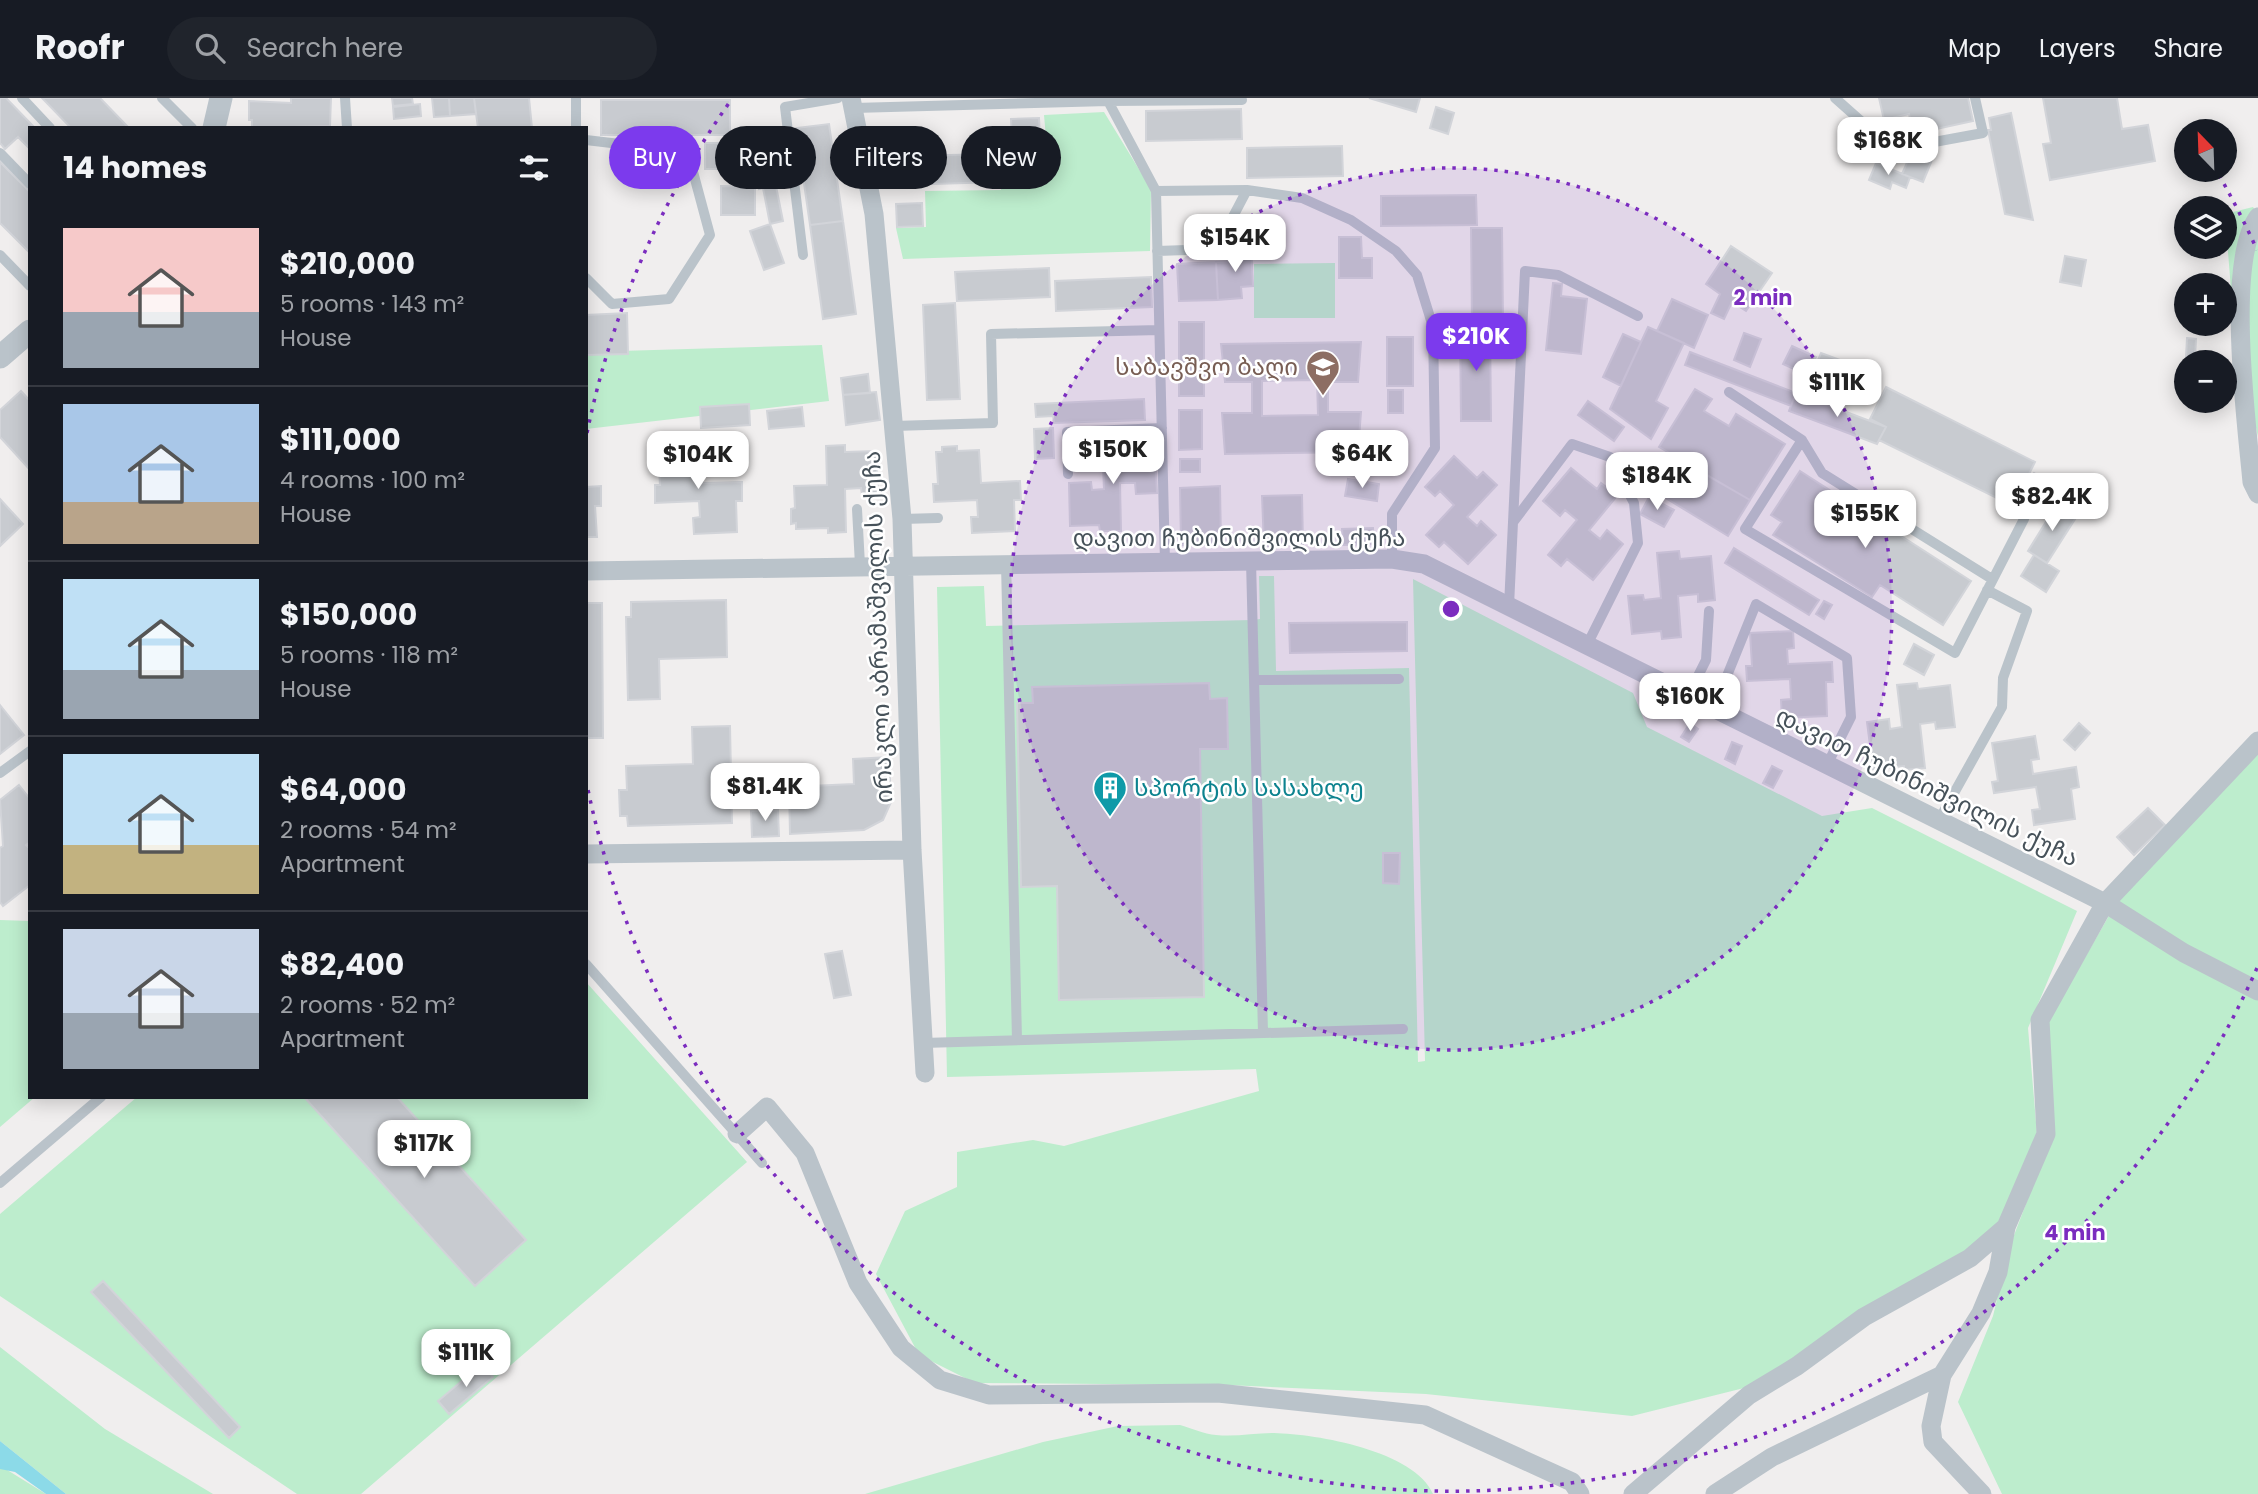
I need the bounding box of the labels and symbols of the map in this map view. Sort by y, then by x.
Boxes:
pin: $168K [1839,118,1937,177]
north arrow [2174,119,2236,182]
pin: $154K [1186,214,1284,274]
text: 2 min [1733,283,1793,312]
pin: $210K [1427,314,1525,373]
school or university icon: საბავშვო ბაღი [1304,348,1342,397]
place label: საბავშვო ბაღი [1115,350,1298,383]
pin: $111K [1788,360,1886,419]
pin: $150K [1064,426,1162,486]
pin: $64K [1321,430,1403,490]
pin: $104K [649,432,747,491]
street label: ირაკლი აბრამაშვილის ქუჩა [855,450,900,804]
pin: $184K [1608,452,1706,512]
pin: $82.4K [1995,474,2109,533]
pin: $155K [1816,490,1914,550]
street label: დავით ჩუბინიშვილის ქუჩა [1073,521,1405,554]
centre of rings [1439,597,1463,621]
pin: $160K [1641,674,1739,733]
street label: დავით ჩუბინიშვილის ქუჩა [1770,699,2084,874]
pin: $81.4K [708,764,822,823]
building icon: სპორტის სასახლე [1091,769,1129,818]
place label: სპორტის სასახლე [1134,771,1364,804]
pin: $117K [375,1121,473,1180]
text: 4 min [2044,1218,2106,1247]
pin: $111K [417,1330,515,1389]

